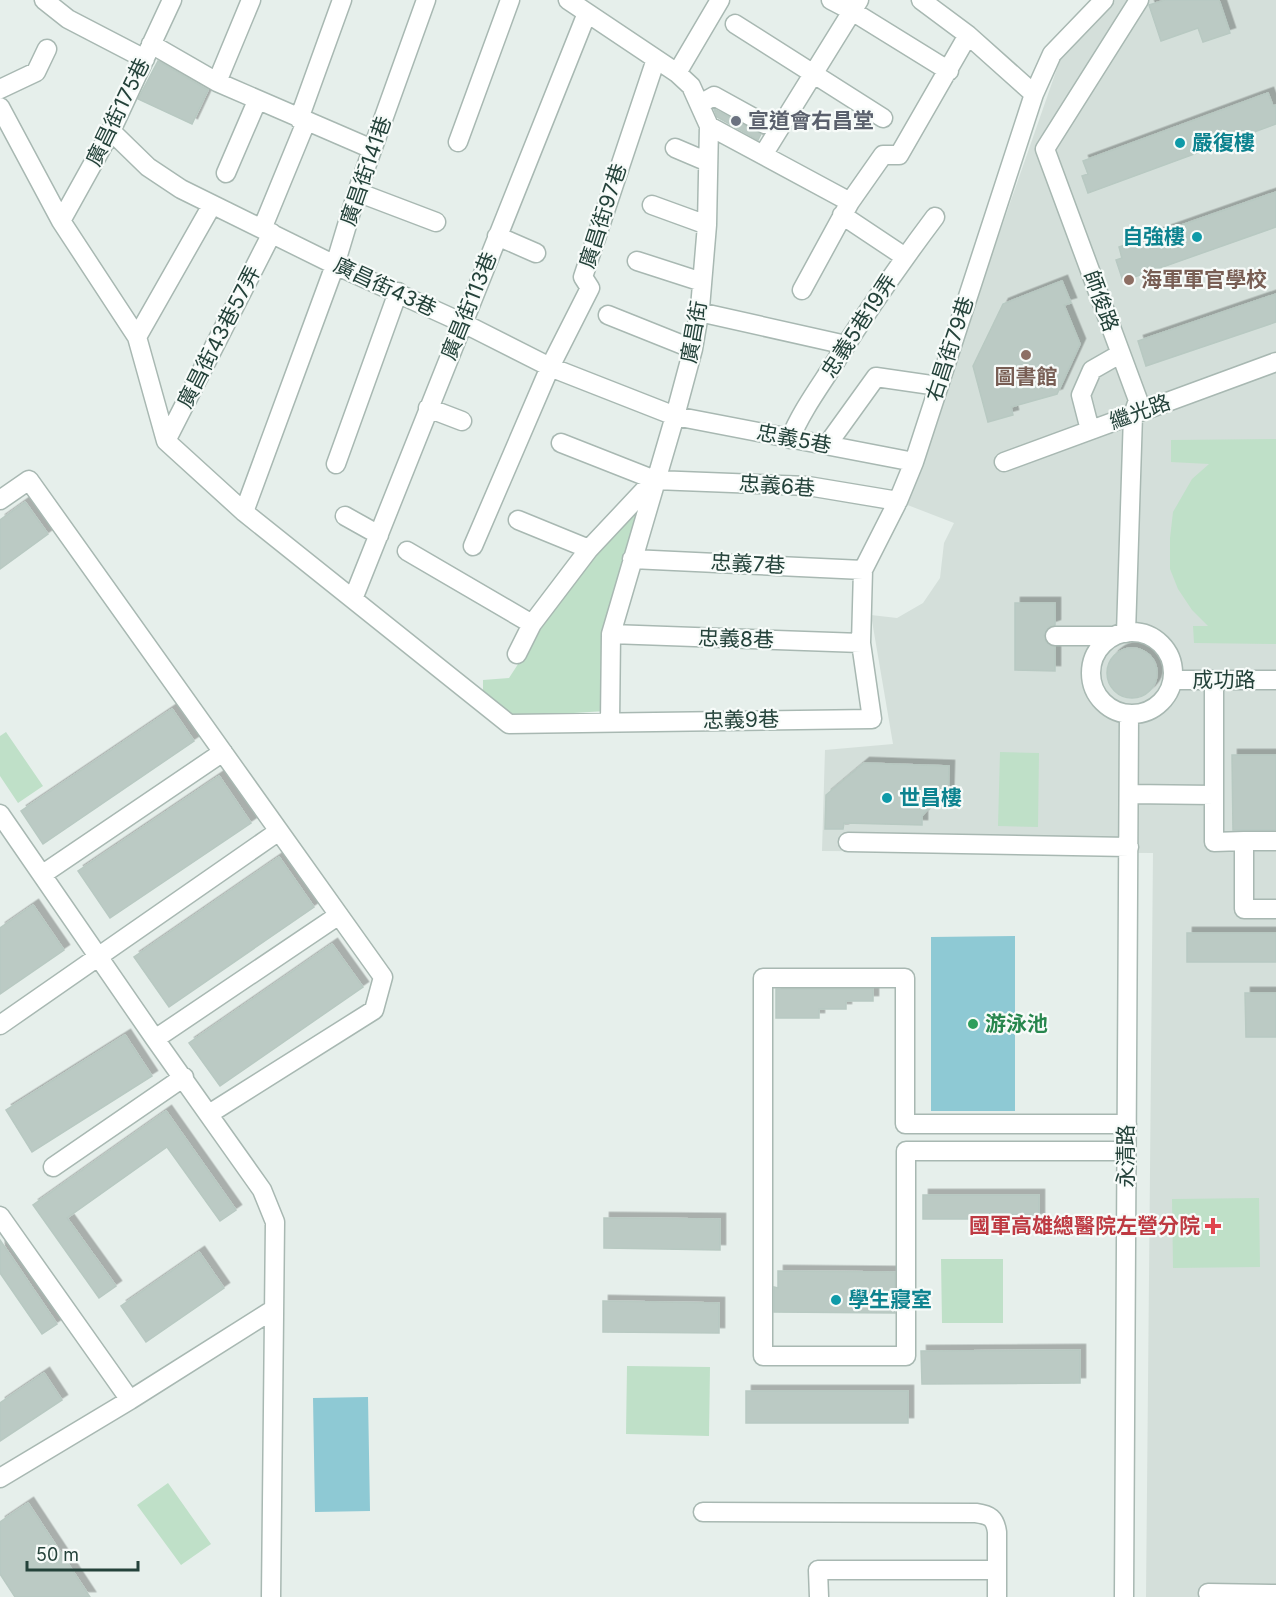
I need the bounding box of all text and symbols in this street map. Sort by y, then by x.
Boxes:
street label: 廣昌街175巷 [81,54,154,170]
place label: 宣道會右昌堂 [748,108,874,133]
street label: 廣昌街141巷 [335,113,396,229]
marker: 宣道會右昌堂 [729,114,743,128]
place label: 嚴復樓 [1192,130,1255,155]
marker: 嚴復樓 [1173,136,1187,150]
street label: 廣昌街97巷 [574,160,631,271]
place label: 自強樓 [1122,224,1185,249]
marker: 自強樓 [1190,230,1204,244]
street label: 廣昌街113巷 [436,248,501,363]
street label: 廣昌街43巷 [330,252,441,321]
street label: 廣昌街43巷57弄 [172,262,265,412]
street label: 師俊路 [1079,267,1124,335]
place label: 海軍軍官學校 [1141,267,1267,292]
street label: 忠義5巷19弄 [816,269,901,382]
marker: 海軍軍官學校 [1122,273,1136,287]
street label: 右昌街79巷 [921,293,978,404]
street label: 廣昌街 [676,299,711,365]
marker: 圖書館 [1019,348,1033,362]
place label: 圖書館 [995,364,1058,389]
street label: 繼光路 [1106,389,1174,434]
street label: 忠義5巷 [755,419,834,458]
street label: 忠義6巷 [738,470,816,501]
street label: 忠義7巷 [710,549,786,578]
street label: 忠義8巷 [698,625,774,652]
street label: 成功路 [1193,667,1256,692]
street label: 忠義9巷 [703,706,779,733]
place label: 世昌樓 [899,785,962,810]
marker: 世昌樓 [880,791,894,805]
place label: 游泳池 [985,1011,1048,1036]
marker: 游泳池 [966,1017,980,1031]
street label: 永清路 [1113,1125,1138,1188]
place label: 國軍高雄總醫院左營分院 [969,1213,1200,1238]
marker: 國軍高雄總醫院左營分院 [1204,1217,1222,1235]
place label: 學生寢室 [848,1287,932,1312]
marker: 學生寢室 [829,1293,843,1307]
scale bar [27,1534,138,1572]
text: 50 m [36,1544,79,1565]

